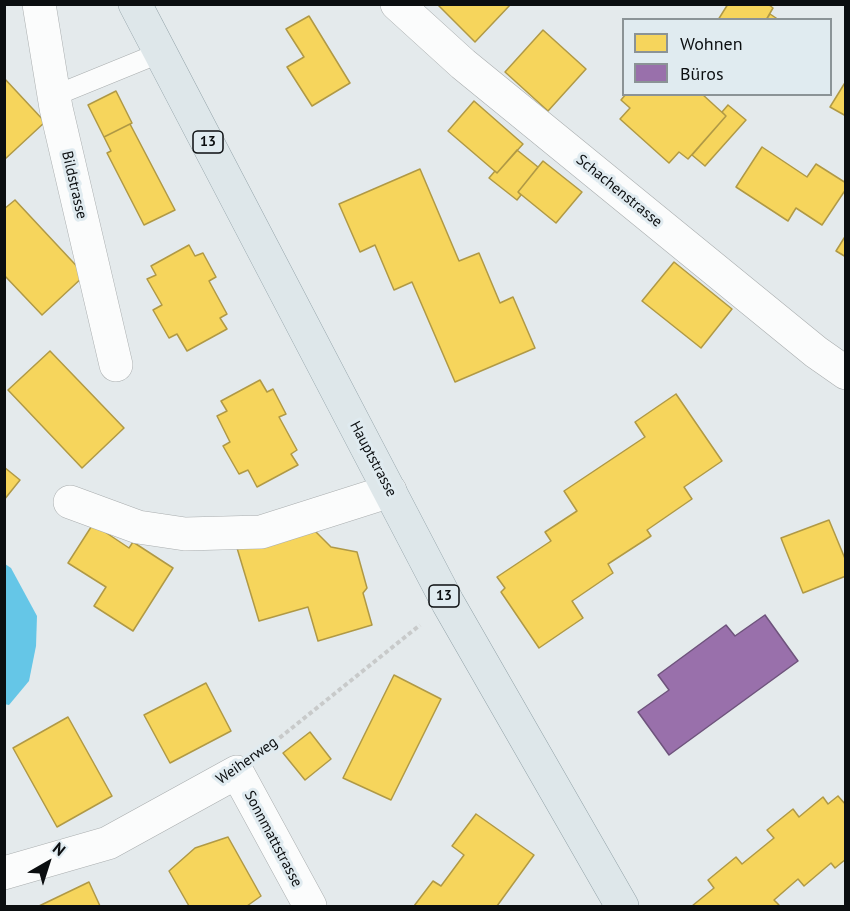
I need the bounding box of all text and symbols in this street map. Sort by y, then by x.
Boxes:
legend [622,18,832,96]
text: Wohnen [680,32,742,55]
text: Büros [680,62,724,85]
road number: 13 [193,131,223,153]
street label: Bildstrasse [57,149,91,221]
street label: Schachenstrasse [572,151,666,231]
street label: Hauptstrasse [346,418,400,500]
road number: 13 [429,585,459,607]
street label: Weiherweg [213,733,281,789]
street label: Sonnmattstrasse [240,788,306,890]
north arrow [18,833,78,893]
text: N [49,838,70,860]

